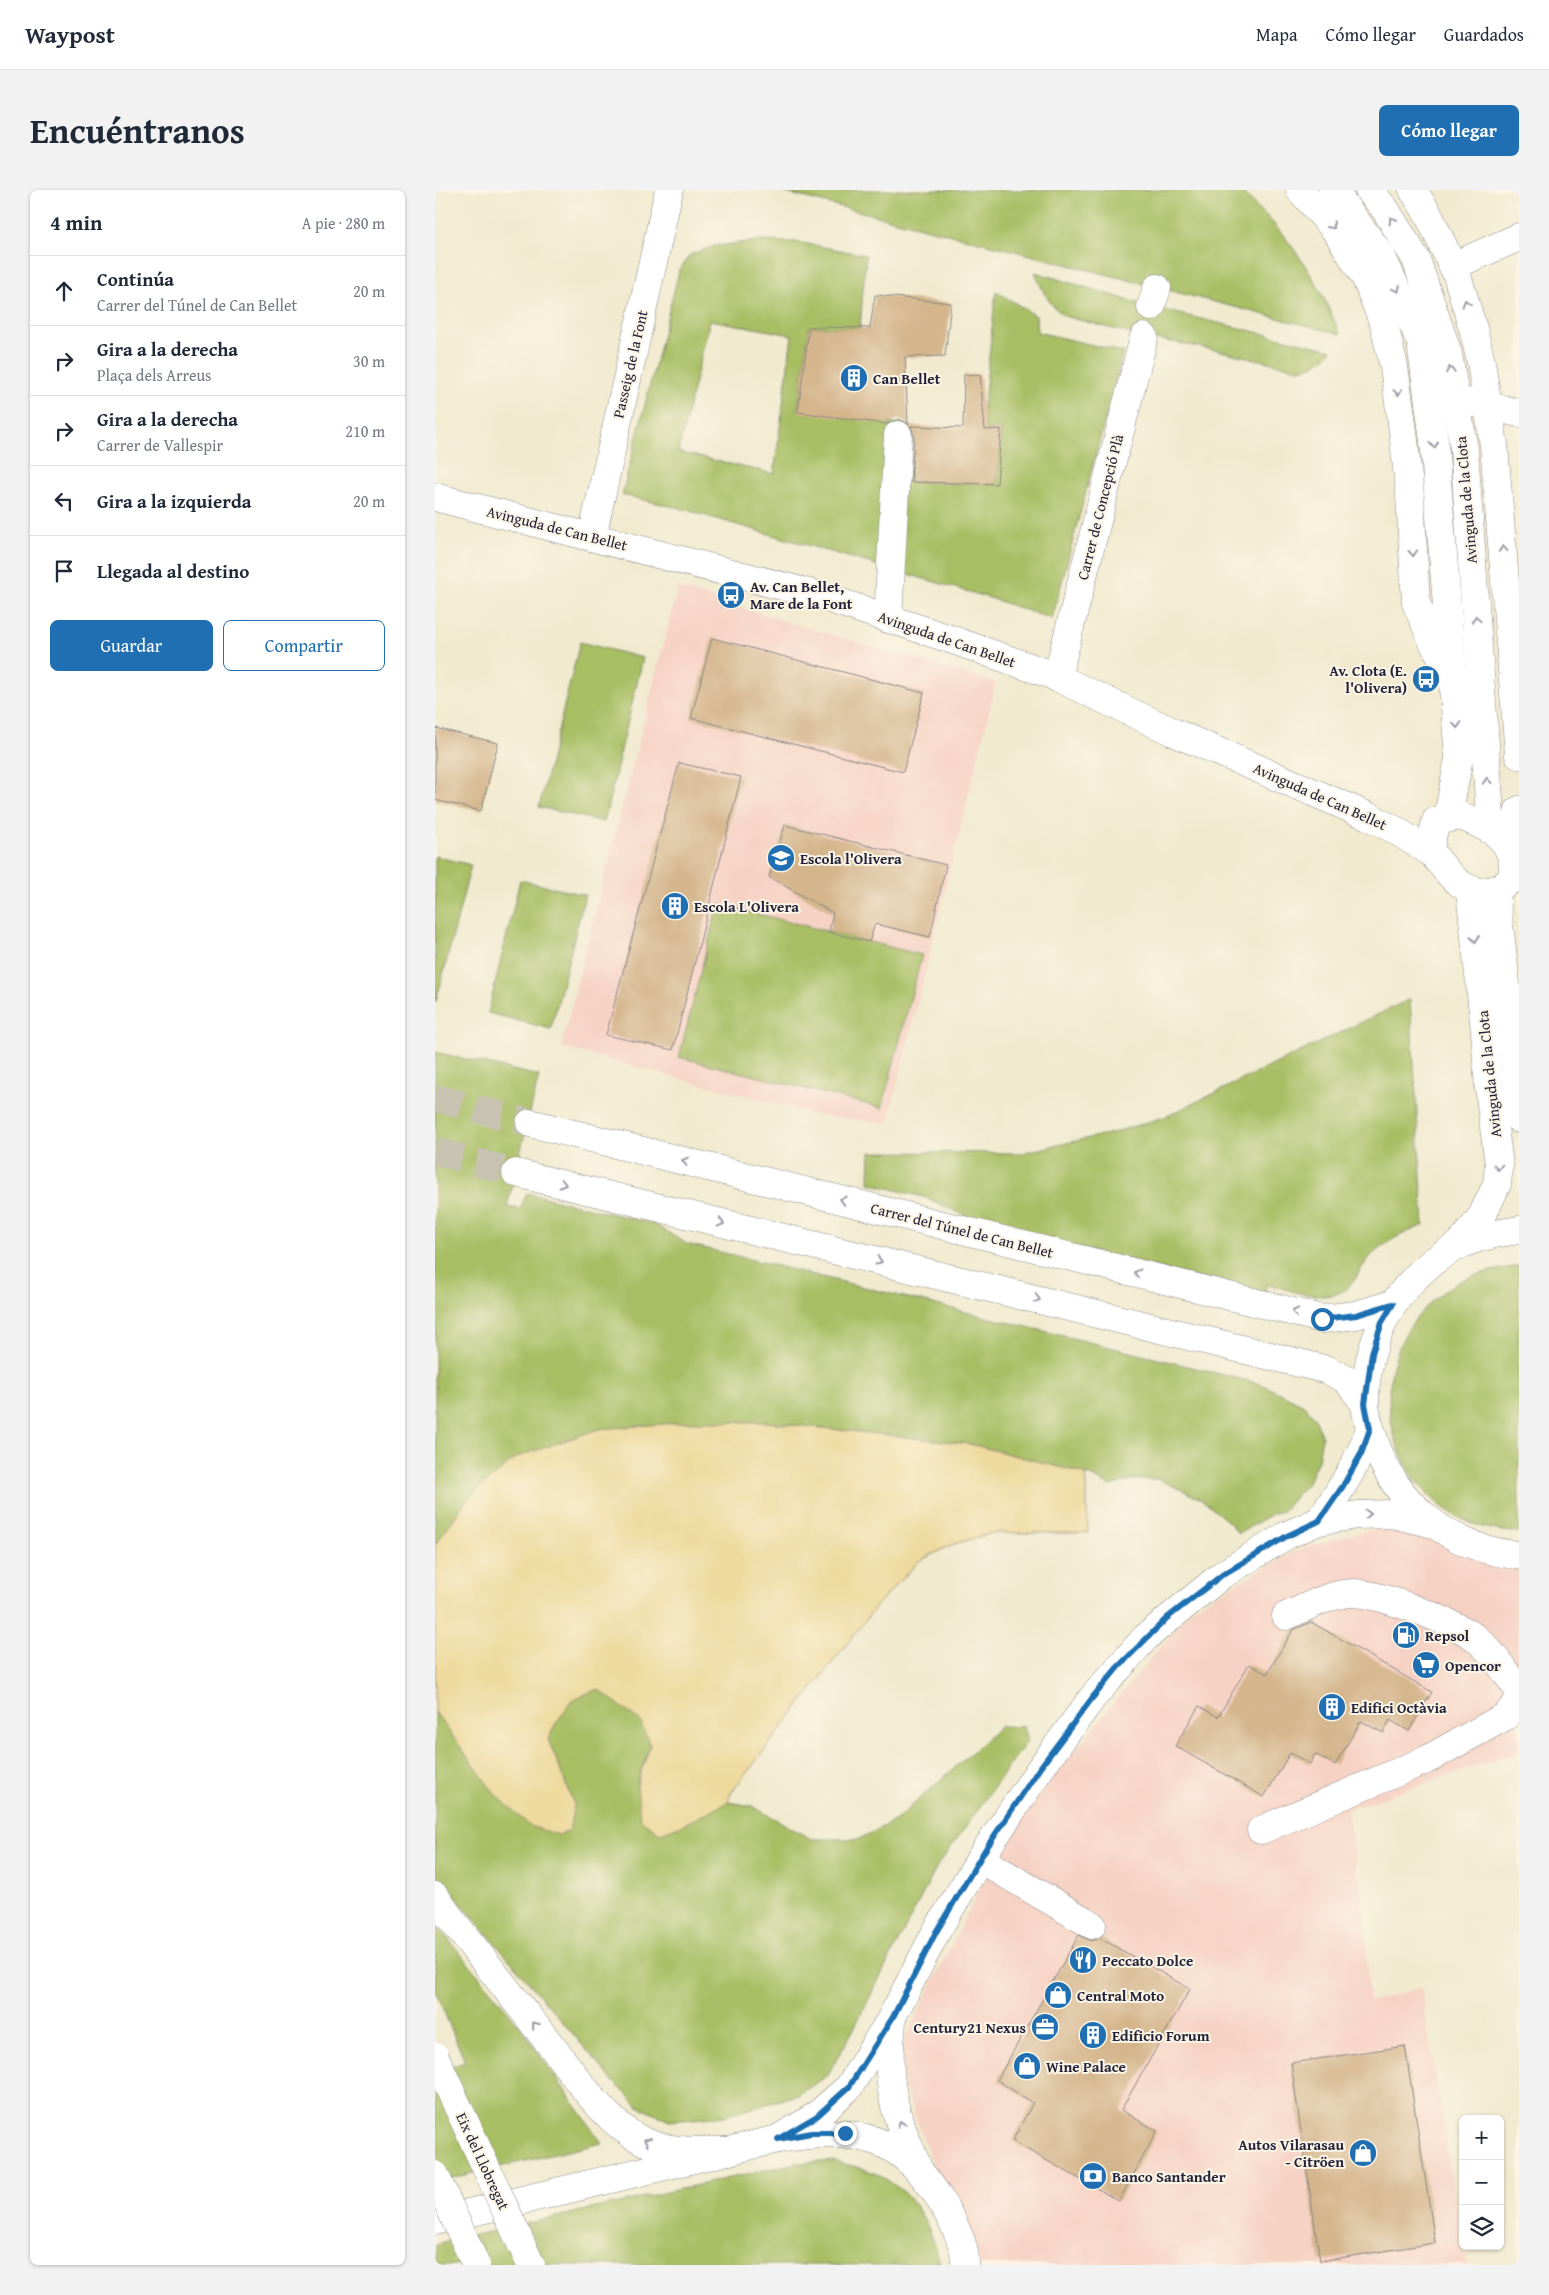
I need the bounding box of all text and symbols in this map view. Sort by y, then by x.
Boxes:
text: Waypost [25,17,115,52]
text: Mapa [1256,21,1298,48]
text: Cómo llegar [1326,21,1416,48]
text: Guardados [1444,21,1524,48]
text: Encuéntranos [30,105,245,156]
button: Cómo llegar [1379,105,1519,156]
text: 4 min [50,207,102,238]
text: A pie · 280 m [302,211,385,235]
one-way arrow [1388,216,1398,225]
one-way arrow [1326,221,1335,230]
text: Continúa [97,265,174,293]
icon: ahead [50,277,78,305]
text: 20 m [353,279,385,303]
one-way arrow [1391,284,1401,293]
text: Carrer del Túnel de Can Bellet [97,293,297,317]
one-way arrow [1461,299,1471,307]
street label: Passeig de la Font [607,307,653,420]
text: Gira a la derecha [97,335,238,363]
icon: right [50,347,78,375]
text: 30 m [353,349,385,373]
text: Plaça dels Arreus [97,363,211,387]
building icon: Can Bellet [839,363,869,393]
one-way arrow [1446,366,1456,374]
place label: Can Bellet [873,368,941,389]
one-way arrow [1392,387,1402,396]
text: Gira a la derecha [97,405,238,433]
icon: right [50,417,78,445]
text: 210 m [345,419,385,443]
street label: Carrer de Concepció Plà [1072,432,1128,582]
text: Carrer de Vallespir [97,433,223,457]
street label: Avinguda de la Clota [1450,435,1482,565]
one-way arrow [1429,442,1440,450]
icon: left [50,487,78,515]
text: Gira a la izquierda [97,487,252,515]
text: 20 m [353,489,385,513]
street label: Avinguda de Can Bellet [485,500,630,556]
one-way arrow [1497,545,1508,553]
one-way arrow [1408,550,1418,557]
icon: arrive [50,557,78,585]
text: Llegada al destino [97,557,249,585]
place label: Av. Can Bellet, Mare de la Font [750,576,853,614]
bus stop icon: Av. Can Bellet, Mare de la Font [716,580,746,610]
street label: Avinguda de Can Bellet [875,606,1019,673]
one-way arrow [1470,614,1481,622]
button: Guardar [50,620,213,671]
button: Compartir [223,620,385,671]
place label: Av. Clota (E. l'Olivera) [1329,660,1407,698]
bus stop icon: Av. Clota (E. l'Olivera) [1411,664,1441,694]
one-way arrow [1451,721,1462,729]
street label: Avinguda de Can Bellet [1250,757,1391,835]
one-way arrow [1482,776,1493,784]
school or university icon: Escola l'Olivera [766,843,796,873]
place label: Escola l'Olivera [800,848,902,869]
building icon: Escola L'Olivera [660,891,690,921]
place label: Escola L'Olivera [694,896,799,917]
one-way arrow [1469,936,1480,944]
street label: Avinguda de la Clota [1472,1009,1506,1139]
one-way arrow [681,1156,690,1167]
one-way arrow [1493,1163,1503,1171]
one-way arrow [559,1178,568,1189]
one-way arrow [839,1195,848,1206]
street label: Carrer del Túnel de Can Bellet [868,1197,1056,1263]
one-way arrow [716,1217,724,1227]
one-way arrow [874,1255,883,1266]
one-way arrow [1132,1268,1141,1279]
one-way arrow [1032,1293,1041,1304]
one-way arrow [1290,1307,1299,1318]
route start [1311,1308,1334,1331]
one-way arrow [1364,1509,1372,1520]
fuel station icon: Repsol [1391,1620,1421,1650]
place label: Repsol [1425,1625,1470,1646]
supermarket icon: Opencor [1411,1650,1441,1680]
place label: Opencor [1445,1655,1501,1676]
building icon: Edifici Octàvia [1317,1692,1347,1722]
place label: Edifici Octàvia [1351,1697,1447,1718]
restaurant icon: Peccato Dolce [1068,1945,1098,1975]
place label: Peccato Dolce [1102,1950,1193,1971]
shop icon: Central Moto [1043,1980,1073,2010]
place label: Central Moto [1077,1985,1164,2006]
office icon: Century21 Nexus [1030,2012,1060,2042]
place label: Century21 Nexus [913,2017,1026,2038]
building icon: Edificio Forum [1078,2020,1108,2050]
one-way arrow [532,2022,541,2031]
place label: Edificio Forum [1112,2025,1210,2046]
shop icon: Wine Palace [1012,2051,1042,2081]
place label: Wine Palace [1046,2056,1126,2077]
street label: Eix del Llobregat [451,2109,515,2214]
map controls [1459,2115,1504,2250]
button: + [1459,2115,1504,2160]
one-way arrow [897,2120,907,2129]
route end [834,2122,857,2145]
place label: Autos Vilarasau - Citröen [1238,2134,1344,2172]
one-way arrow [643,2137,652,2148]
shop icon: Autos Vilarasau - Citröen [1348,2138,1378,2168]
button: − [1459,2160,1504,2205]
bank icon: Banco Santander [1078,2161,1108,2191]
place label: Banco Santander [1112,2166,1226,2187]
button: layers [1459,2205,1504,2250]

